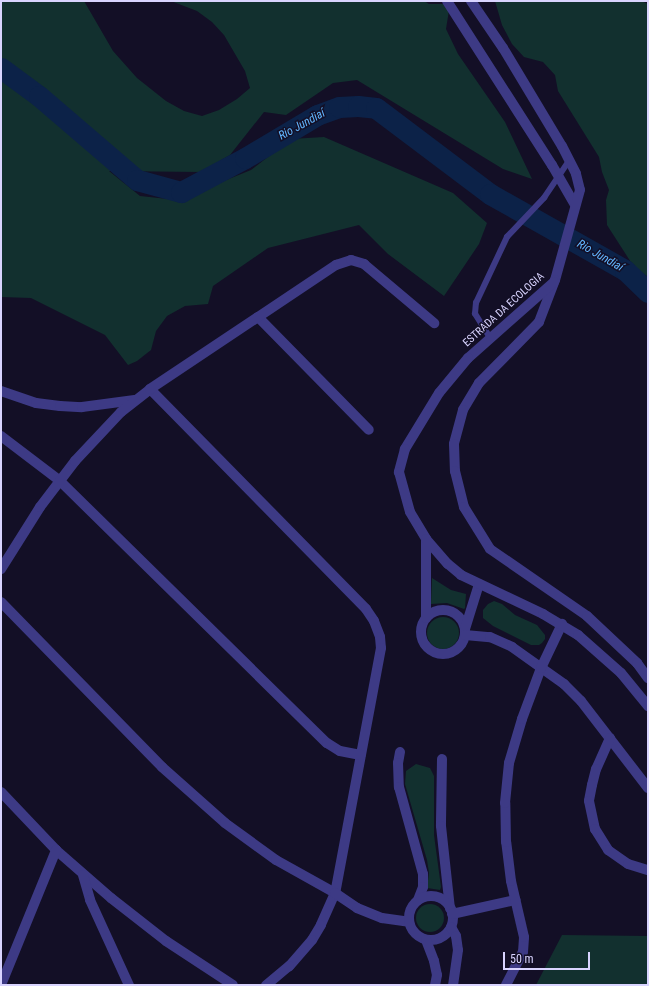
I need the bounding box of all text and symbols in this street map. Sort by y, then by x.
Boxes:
water label: Rio Jundiaí [276,106,328,144]
water label: Rio Jundiaí [574,237,626,275]
street label: ESTRADA DA ECOLOGIA [461,270,547,350]
scale bar [505,944,592,970]
text: 50 m [510,952,534,966]

